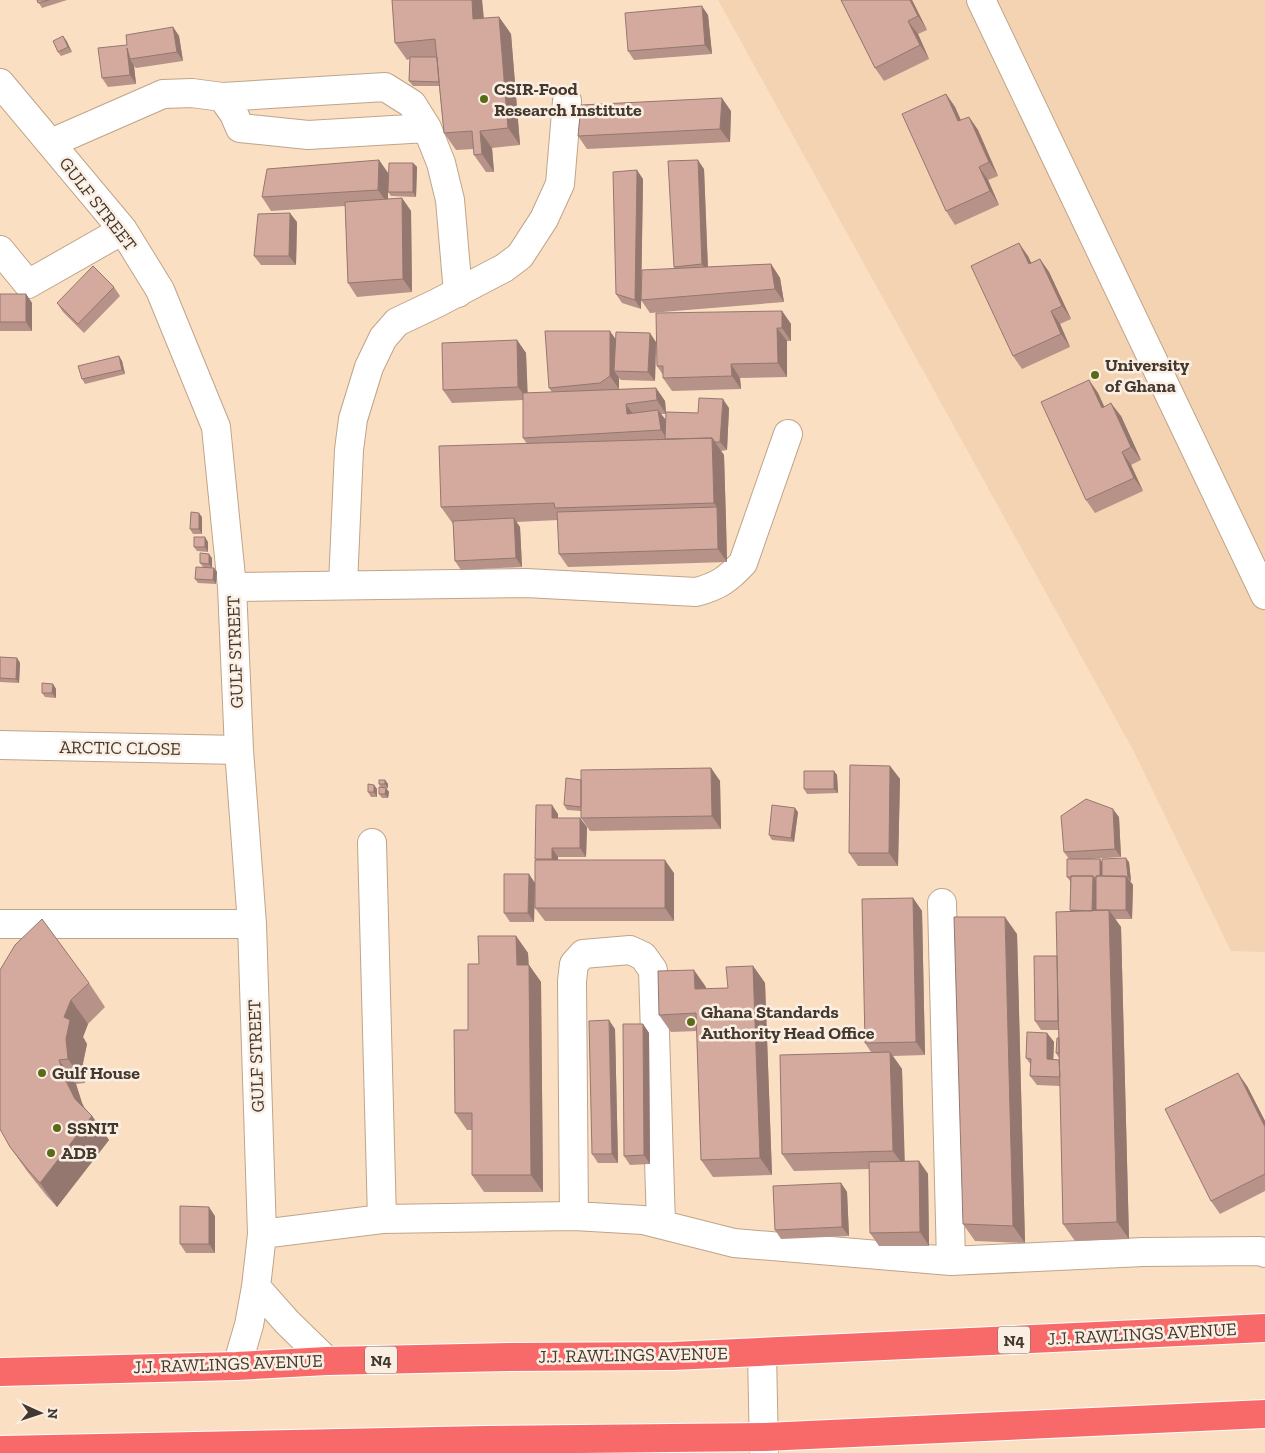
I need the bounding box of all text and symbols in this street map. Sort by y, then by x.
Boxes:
place label: CSIR-Food Research Institute [494,78,642,121]
marker: CSIR-Food Research Institute [478,93,490,105]
street label: GULF STREET [54,153,142,255]
place label: University of Ghana [1105,354,1190,397]
marker: University of Ghana [1089,369,1101,381]
street label: GULF STREET [222,595,248,709]
street label: ARCTIC CLOSE [59,736,181,760]
street label: GULF STREET [243,999,269,1113]
place label: Ghana Standards Authority Head Office [701,1001,875,1044]
marker: Ghana Standards Authority Head Office [685,1016,697,1028]
place label: Gulf House [52,1062,140,1084]
marker: Gulf House [36,1067,48,1079]
place label: SSNIT [67,1117,119,1139]
marker: SSNIT [51,1122,63,1134]
place label: ADB [61,1142,97,1164]
marker: ADB [45,1147,57,1159]
street label: J.J. RAWLINGS AVENUE [1047,1318,1237,1350]
road number: N4 [998,1326,1030,1354]
street label: J.J. RAWLINGS AVENUE [538,1342,728,1368]
road number: N4 [365,1346,397,1374]
street label: J.J. RAWLINGS AVENUE [133,1350,323,1378]
north arrow [15,1388,65,1438]
text: N [44,1408,61,1420]

